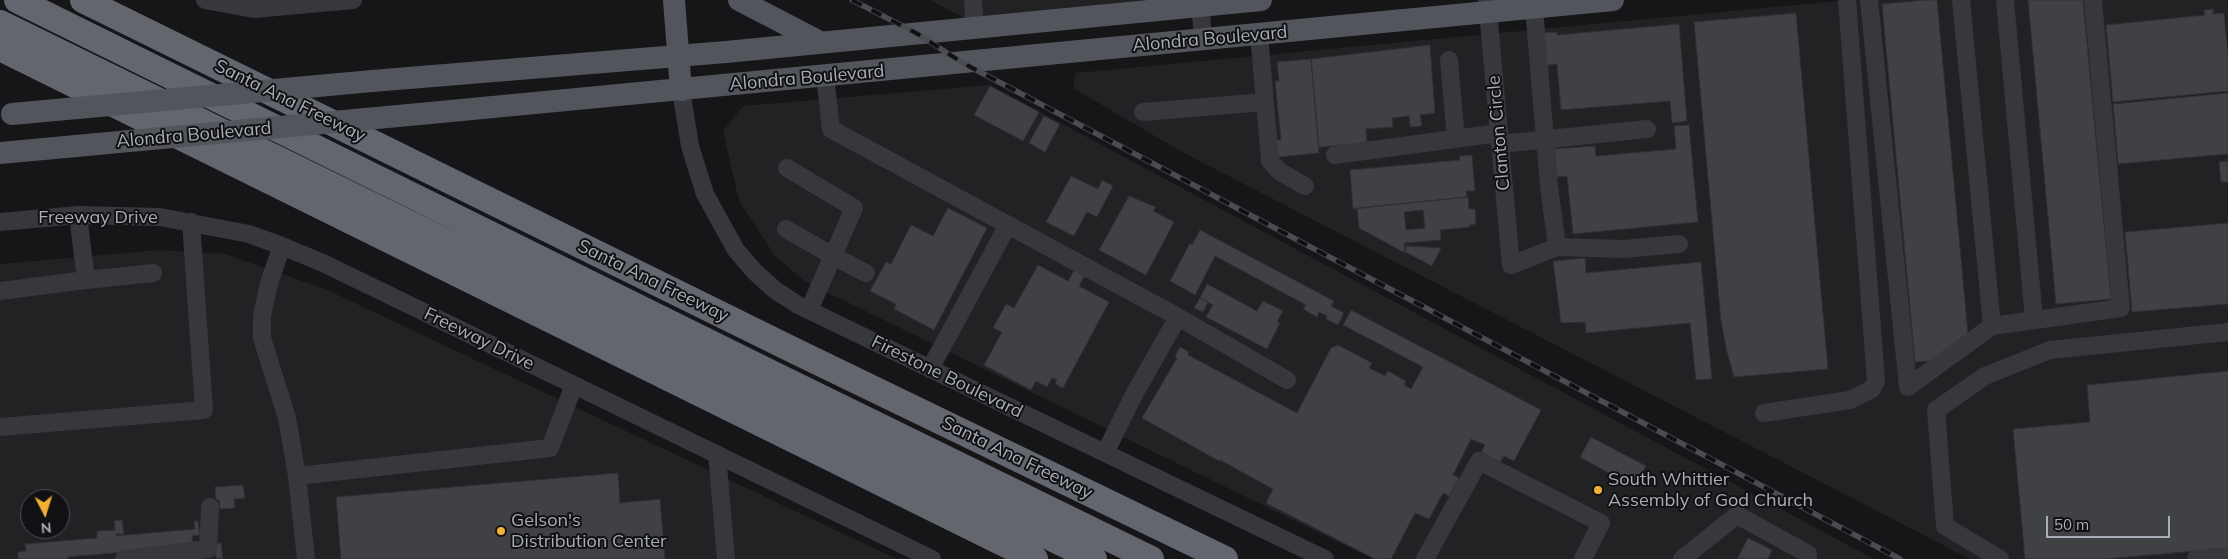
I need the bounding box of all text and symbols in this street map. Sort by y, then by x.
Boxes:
street label: Alondra Boulevard [1132,21,1288,57]
street label: Santa Ana Freeway [211,55,369,147]
street label: Alondra Boulevard [729,60,885,96]
street label: Clanton Circle [1483,74,1515,192]
street label: Alondra Boulevard [116,117,272,153]
street label: Freeway Drive [38,207,158,229]
street label: Santa Ana Freeway [574,235,732,327]
street label: Freeway Drive [420,303,538,375]
street label: Firestone Boulevard [868,331,1026,423]
street label: Santa Ana Freeway [938,412,1096,504]
place label: South Whittier Assembly of God Church [1608,469,1813,512]
marker: South Whittier Assembly of God Church [1592,484,1604,496]
north arrow [20,489,70,539]
scale bar [2048,506,2172,538]
place label: Gelson's Distribution Center [511,510,667,552]
text: 50 m [2054,515,2089,534]
text: N [40,519,52,537]
marker: Gelson's Distribution Center [495,525,507,537]

